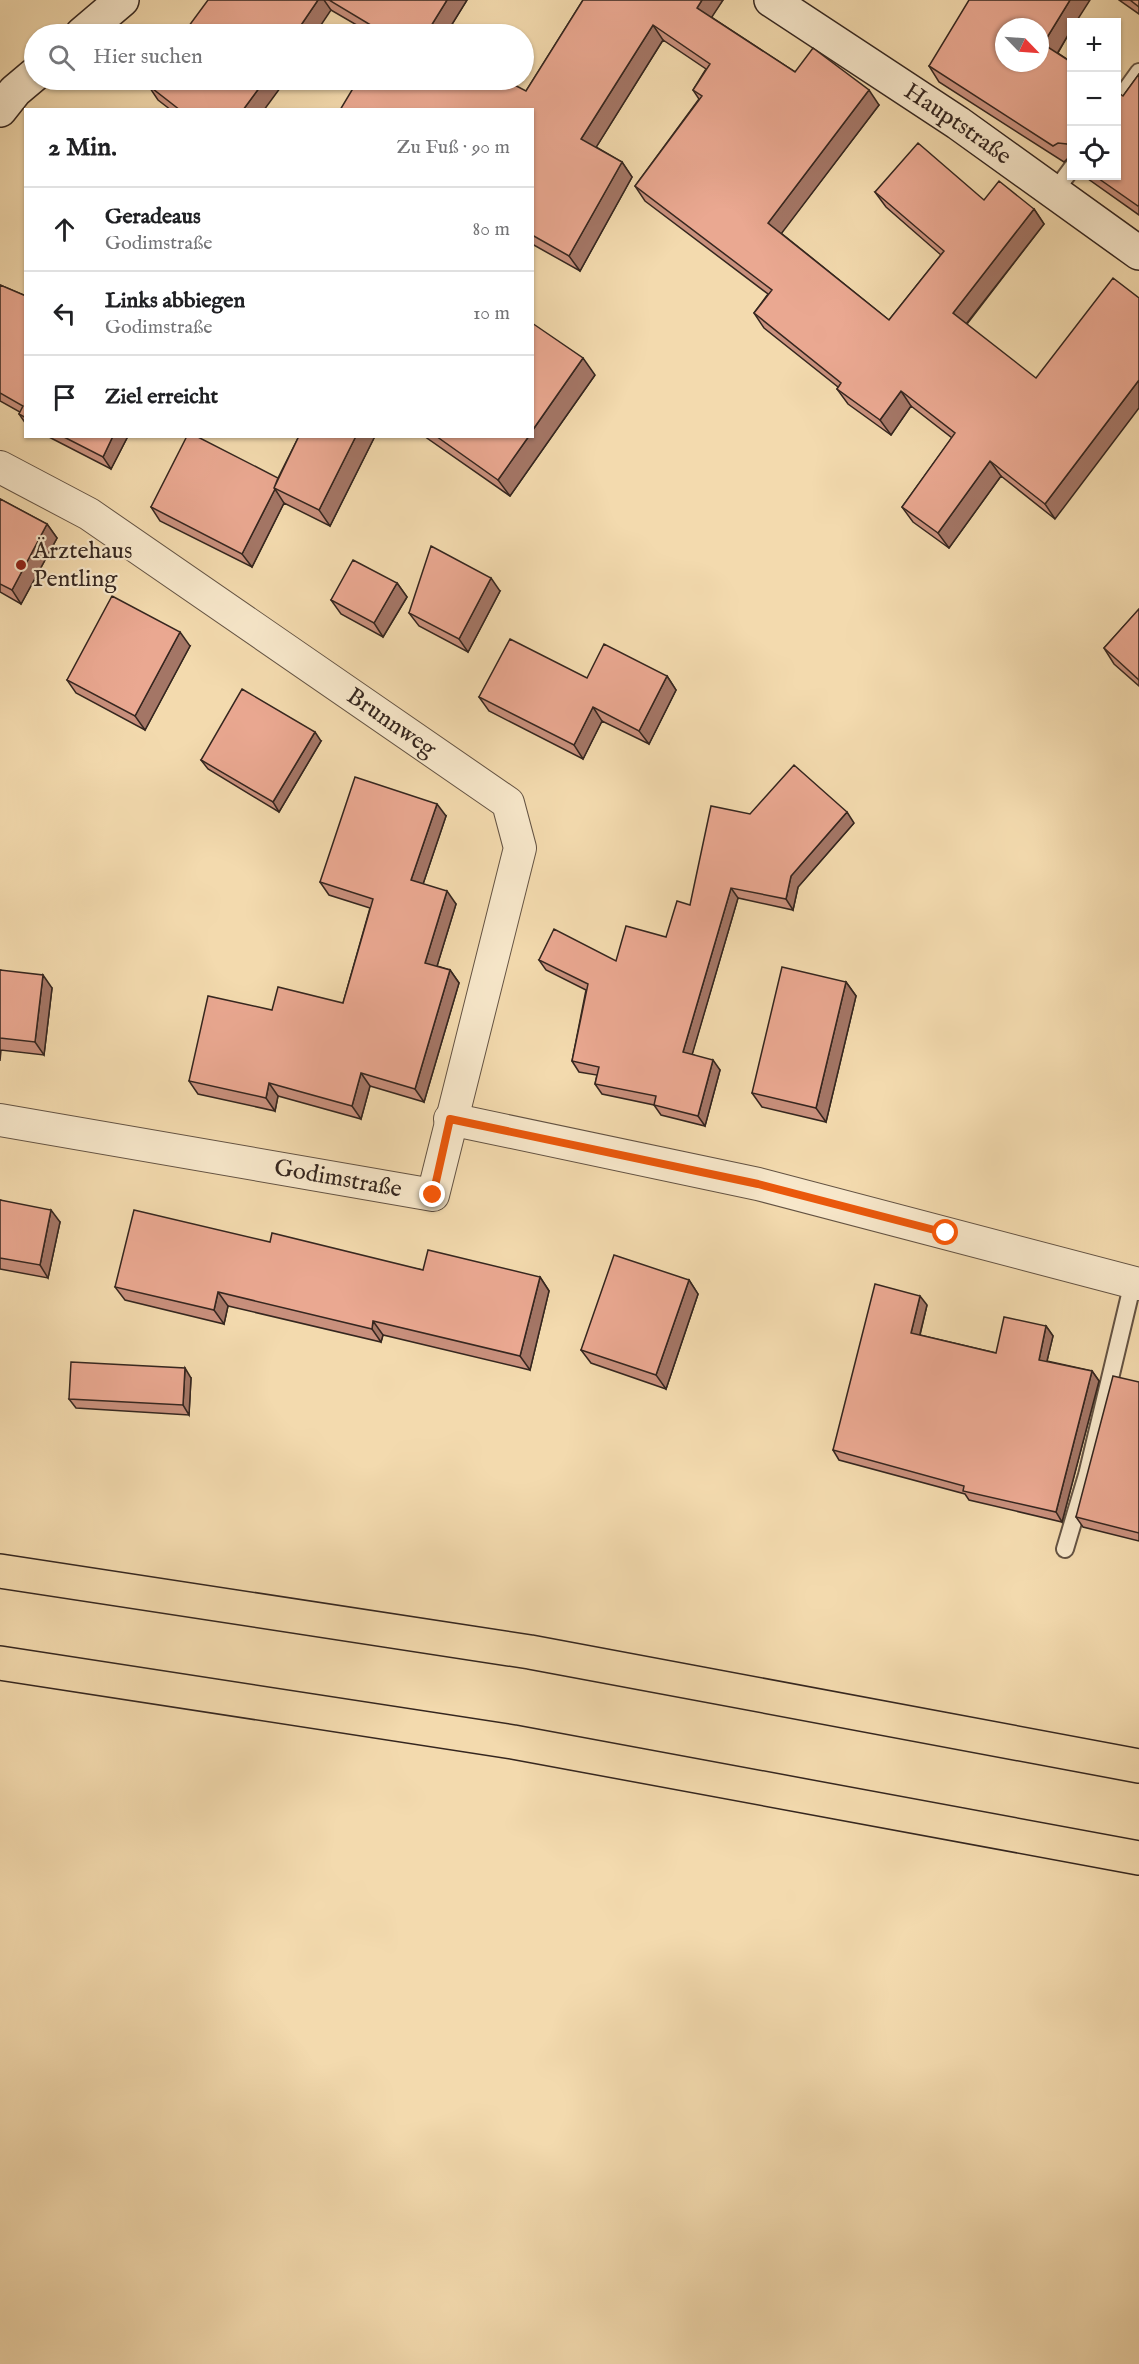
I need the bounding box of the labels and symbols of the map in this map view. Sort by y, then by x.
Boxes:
north arrow [995,18,1049,72]
street label: Hauptstraße [898,76,1018,172]
place label: Ärztehaus Pentling [32,536,132,595]
marker: Ärztehaus Pentling [14,558,28,572]
street label: Brunnweg [341,681,443,765]
street label: Godimstraße [272,1153,404,1205]
route end [419,1181,445,1207]
route start [932,1219,958,1245]

